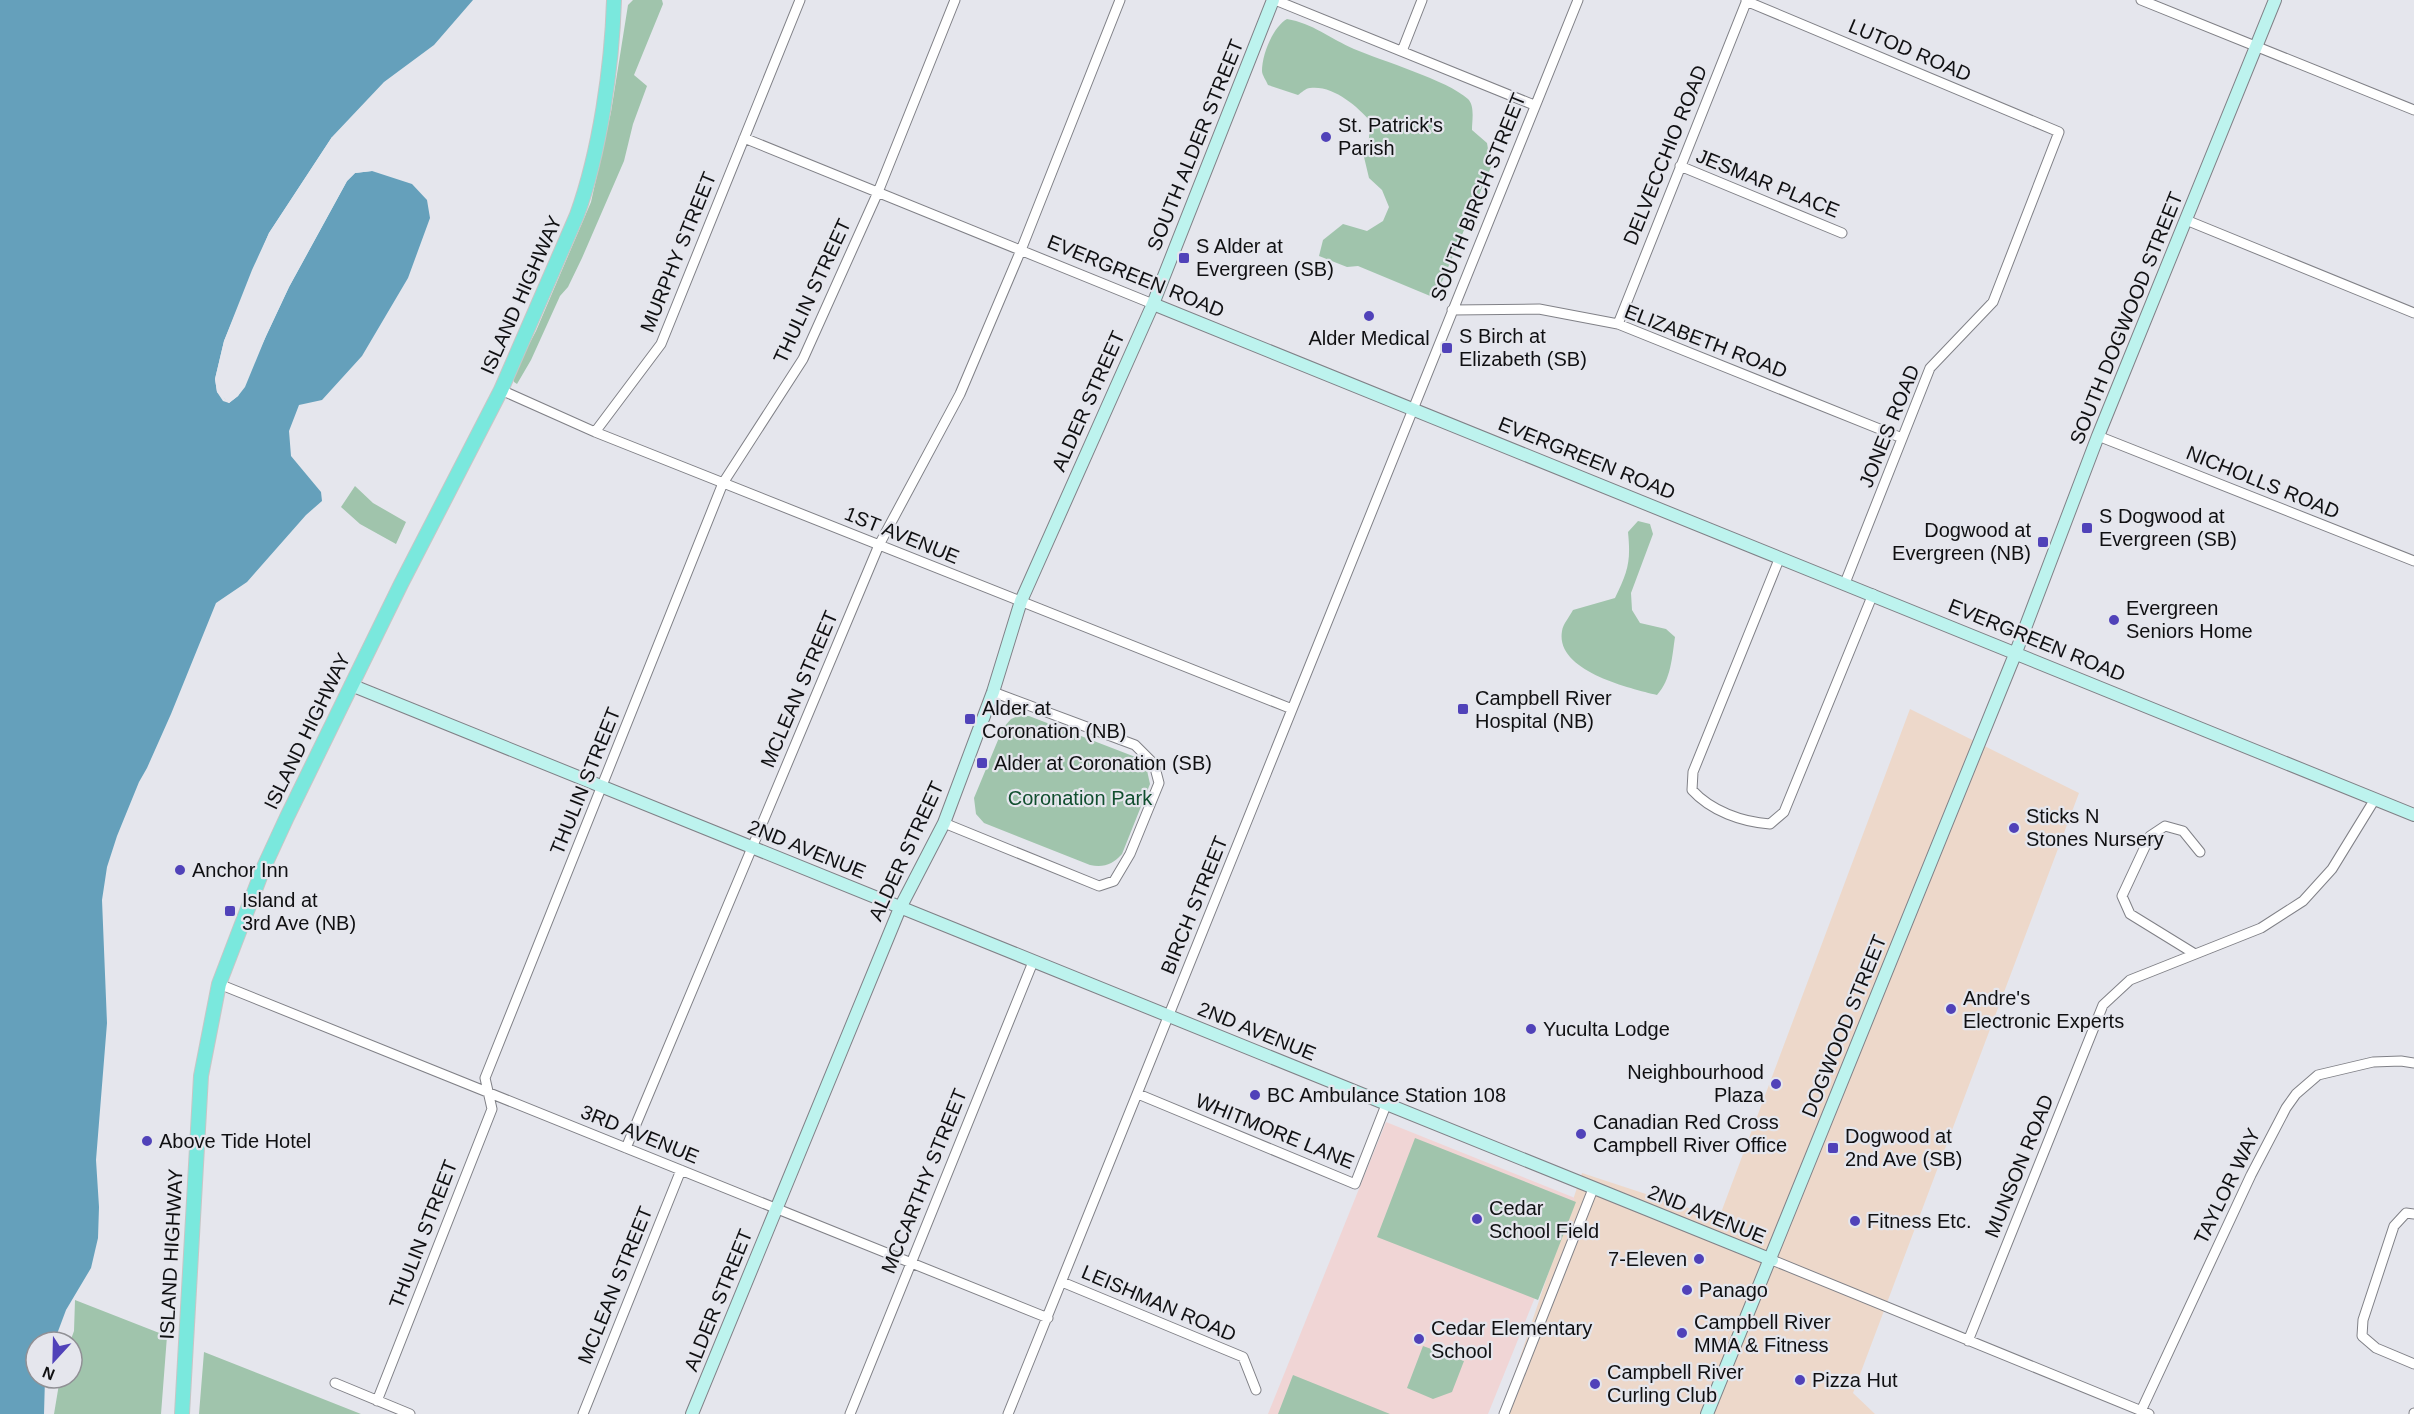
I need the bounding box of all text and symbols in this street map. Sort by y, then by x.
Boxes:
street label: LUTOD ROAD [1846,14,1974,86]
street label: SOUTH ALDER STREET [1143,36,1247,254]
street label: DELVECCHIO ROAD [1619,62,1711,248]
street label: SOUTH BIRCH STREET [1426,90,1530,304]
place label: St. Patrick's Parish [1338,114,1443,159]
marker: St. Patrick's Parish [1319,130,1333,144]
street label: JESMAR PLACE [1693,144,1843,222]
street label: MURPHY STREET [636,169,720,335]
street label: SOUTH DOGWOOD STREET [2065,189,2187,447]
street label: ISLAND HIGHWAY [476,212,566,378]
street label: THULIN STREET [769,215,855,367]
street label: EVERGREEN ROAD [1044,230,1228,322]
place label: S Alder at Evergreen (SB) [1196,235,1334,280]
marker: S Alder at Evergreen (SB) [1177,251,1191,265]
street label: ELIZABETH ROAD [1622,300,1790,382]
marker: Alder Medical [1362,309,1376,323]
place label: S Birch at Elizabeth (SB) [1459,325,1587,370]
street label: ALDER STREET [1047,327,1129,475]
place label: Alder Medical [1308,327,1430,349]
marker: S Birch at Elizabeth (SB) [1440,341,1454,355]
street label: JONES ROAD [1854,362,1924,490]
street label: EVERGREEN ROAD [1495,412,1679,504]
street label: NICHOLLS ROAD [2183,441,2343,523]
street label: 1ST AVENUE [842,502,962,568]
place label: S Dogwood at Evergreen (SB) [2099,505,2237,550]
place label: Dogwood at Evergreen (NB) [1892,519,2031,564]
marker: S Dogwood at Evergreen (SB) [2080,521,2094,535]
marker: Dogwood at Evergreen (NB) [2036,535,2050,549]
street label: EVERGREEN ROAD [1945,594,2129,686]
place label: Evergreen Seniors Home [2126,597,2253,642]
street label: MCLEAN STREET [756,607,842,771]
marker: Evergreen Seniors Home [2107,613,2121,627]
street label: ISLAND HIGHWAY [260,649,354,813]
place label: Campbell River Hospital (NB) [1475,687,1612,732]
place label: Alder at Coronation (NB) [982,697,1127,742]
marker: Campbell River Hospital (NB) [1456,702,1470,716]
street label: THULIN STREET [545,704,625,858]
marker: Alder at Coronation (NB) [963,712,977,726]
place label: Alder at Coronation (SB) [994,752,1212,774]
marker: Alder at Coronation (SB) [975,756,989,770]
street label: ALDER STREET [864,778,948,924]
park label: Coronation Park [1008,787,1153,809]
place label: Sticks N Stones Nursery [2026,805,2164,850]
street label: 2ND AVENUE [745,815,869,883]
marker: Sticks N Stones Nursery [2007,821,2021,835]
street label: BIRCH STREET [1156,833,1232,977]
place label: Anchor Inn [192,859,289,881]
marker: Anchor Inn [173,863,187,877]
place label: Island at 3rd Ave (NB) [242,889,356,934]
marker: Island at 3rd Ave (NB) [223,904,237,918]
street label: DOGWOOD STREET [1797,932,1891,1120]
place label: Andre's Electronic Experts [1963,987,2124,1032]
street label: 2ND AVENUE [1195,997,1319,1065]
marker: Andre's Electronic Experts [1944,1002,1958,1016]
place label: Yuculta Lodge [1543,1018,1670,1040]
marker: Yuculta Lodge [1524,1022,1538,1036]
place label: Neighbourhood Plaza [1627,1061,1765,1106]
marker: Neighbourhood Plaza [1769,1077,1783,1091]
place label: BC Ambulance Station 108 [1267,1084,1506,1106]
street label: MCCARTHY STREET [877,1086,971,1276]
marker: BC Ambulance Station 108 [1248,1088,1262,1102]
street label: WHITMORE LANE [1193,1089,1357,1173]
street label: MUNSON ROAD [1980,1091,2058,1241]
street label: 3RD AVENUE [578,1100,702,1168]
place label: Canadian Red Cross Campbell River Office [1593,1111,1787,1156]
place label: Dogwood at 2nd Ave (SB) [1845,1125,1962,1170]
street label: TAYLOR WAY [2190,1125,2264,1247]
marker: Canadian Red Cross Campbell River Office [1574,1127,1588,1141]
place label: Above Tide Hotel [159,1130,311,1152]
marker: Above Tide Hotel [140,1134,154,1148]
marker: Dogwood at 2nd Ave (SB) [1826,1141,1840,1155]
street label: THULIN STREET [385,1157,461,1311]
street label: ISLAND HIGHWAY [156,1168,186,1340]
street label: 2ND AVENUE [1645,1180,1769,1248]
place label: Cedar School Field [1489,1197,1599,1242]
street label: MCLEAN STREET [573,1203,657,1367]
place label: Fitness Etc. [1867,1210,1971,1232]
marker: Cedar School Field [1470,1212,1484,1226]
marker: Fitness Etc. [1848,1214,1862,1228]
street label: ALDER STREET [679,1226,757,1374]
place label: 7-Eleven [1608,1248,1687,1270]
marker: 7-Eleven [1692,1252,1706,1266]
street label: LEISHMAN ROAD [1078,1261,1240,1345]
place label: Panago [1699,1279,1768,1301]
marker: Panago [1680,1283,1694,1297]
place label: Campbell River MMA & Fitness [1694,1311,1831,1356]
place label: Cedar Elementary School [1431,1317,1592,1362]
marker: Campbell River MMA & Fitness [1675,1326,1689,1340]
north arrow [24,1330,84,1390]
marker: Cedar Elementary School [1412,1332,1426,1346]
place label: Campbell River Curling Club [1607,1361,1744,1406]
text: N [40,1363,57,1383]
place label: Pizza Hut [1812,1369,1898,1391]
marker: Pizza Hut [1793,1373,1807,1387]
marker: Campbell River Curling Club [1588,1377,1602,1391]

